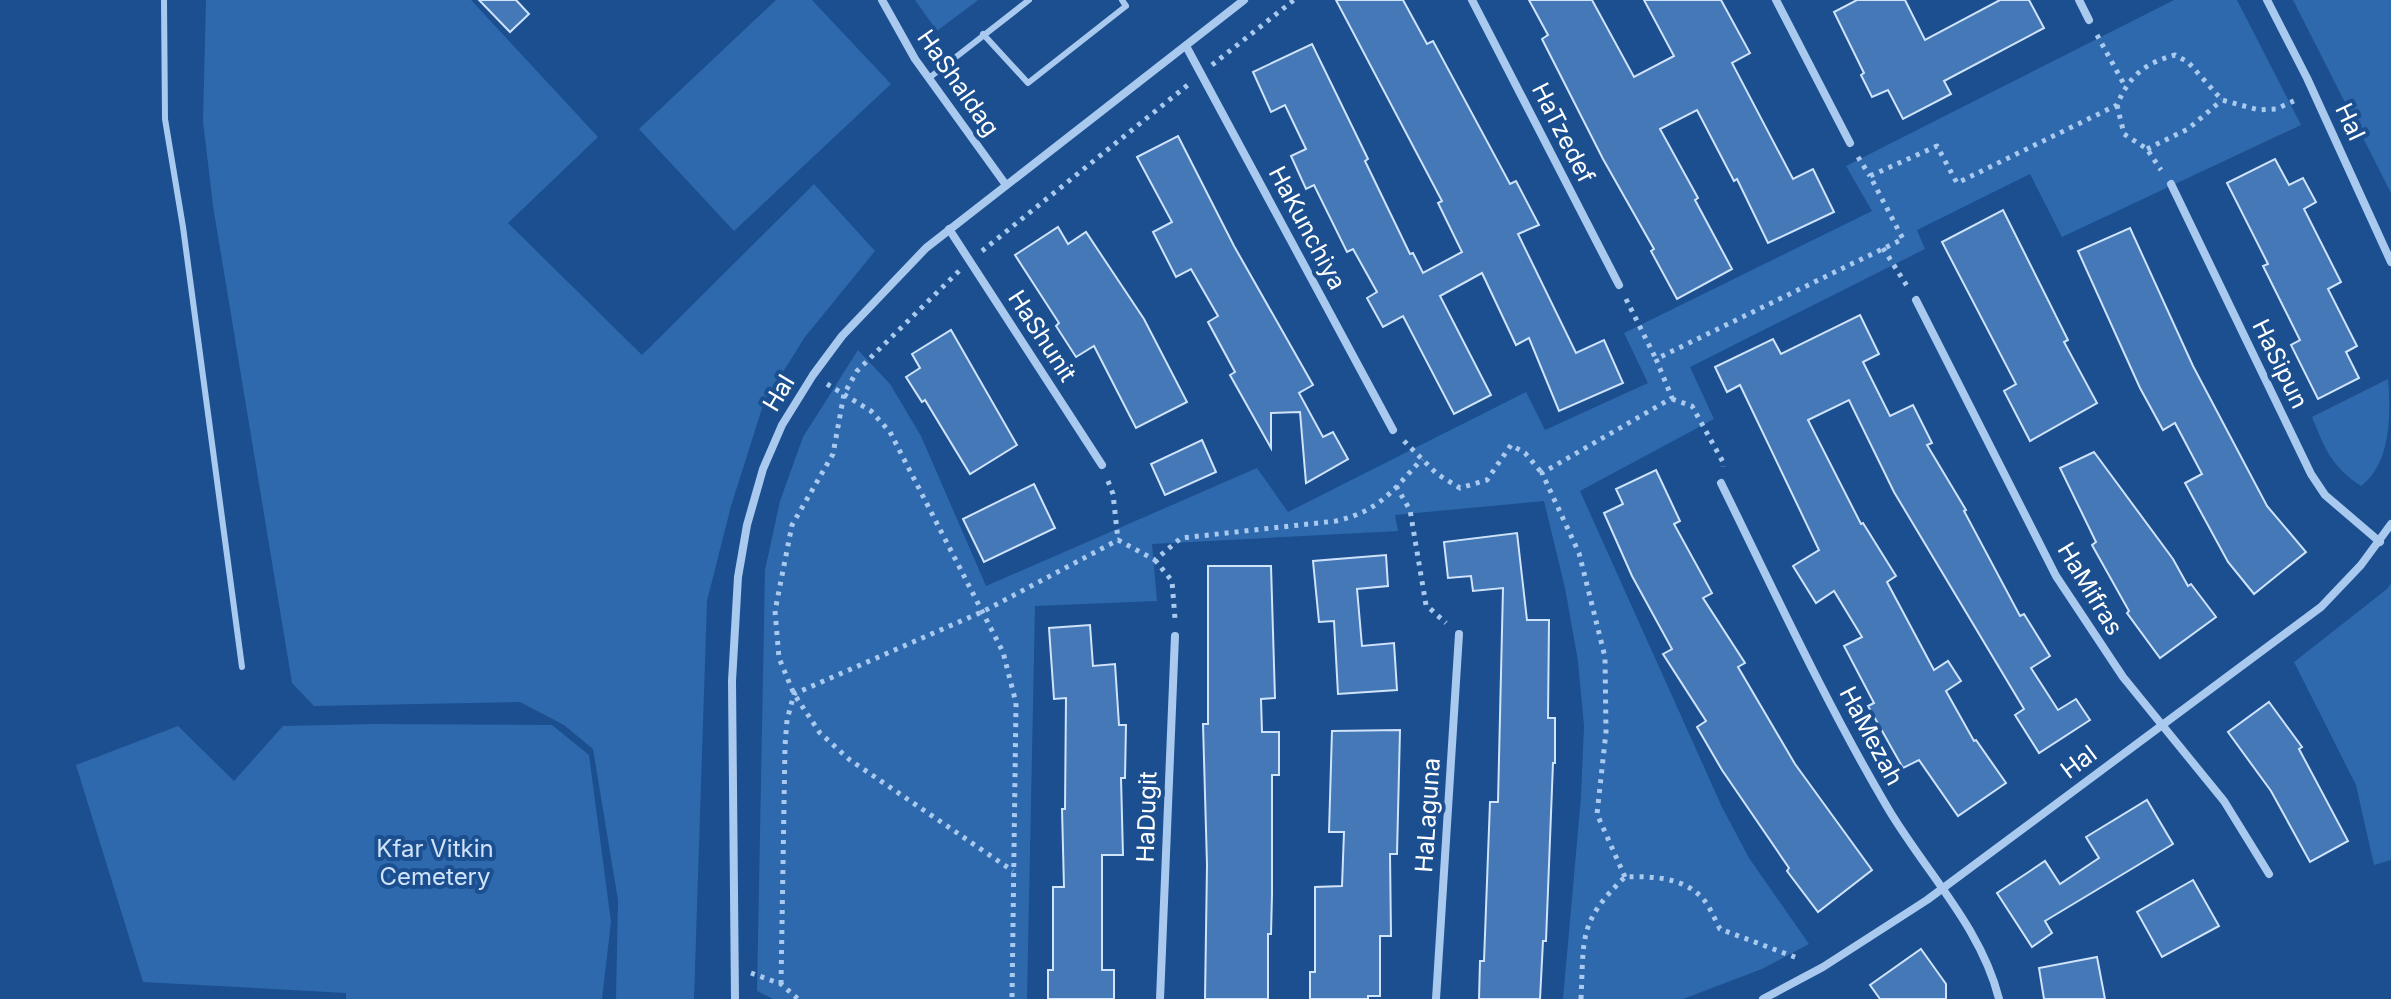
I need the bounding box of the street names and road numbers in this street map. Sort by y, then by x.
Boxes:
street label: HaShaldag [911,24,1006,141]
street label: HaTzedef [1526,78,1601,188]
street label: HaI [2329,99,2372,145]
street label: HaKunchiya [1263,161,1352,294]
street label: HaShunit [1002,285,1083,387]
street label: HaSipun [2246,314,2314,413]
street label: HaI [756,369,801,416]
street label: HaMifras [2052,537,2129,640]
street label: HaMezah [1833,681,1909,790]
street label: HaI [2055,739,2103,785]
street label: HaLaguna [1409,757,1446,873]
street label: HaDugit [1130,771,1163,863]

